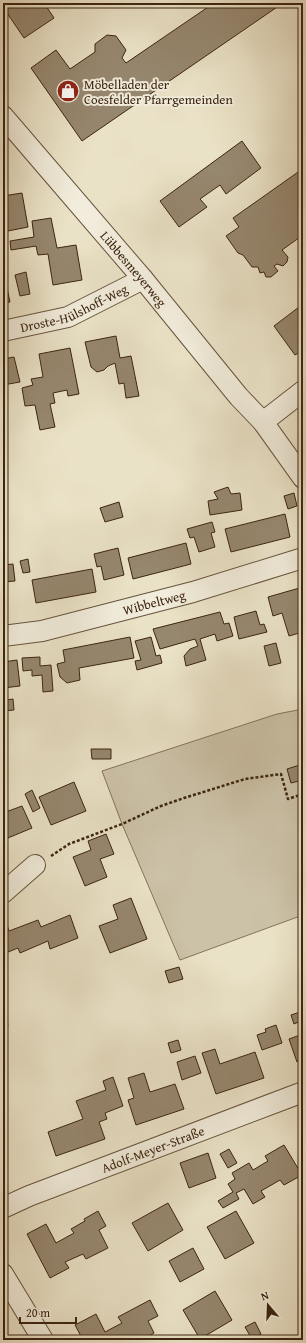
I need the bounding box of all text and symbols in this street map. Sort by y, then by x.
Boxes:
place label: Möbelladen der Coesfelder Pfarrgemeinden [84,75,233,109]
shop icon: Möbelladen der Coesfelder Pfarrgemeinden [55,78,81,104]
street label: Lübbesmeyerweg [96,227,172,311]
street label: Droste-Hülshoff-Weg [18,279,131,337]
street label: Wibbeltweg [121,585,188,619]
street label: Adolf-Meyer-Straße [99,1121,207,1177]
north arrow [248,1285,288,1325]
text: N [259,1287,271,1304]
scale bar [20,1299,76,1325]
text: 20 m [26,1304,50,1321]

